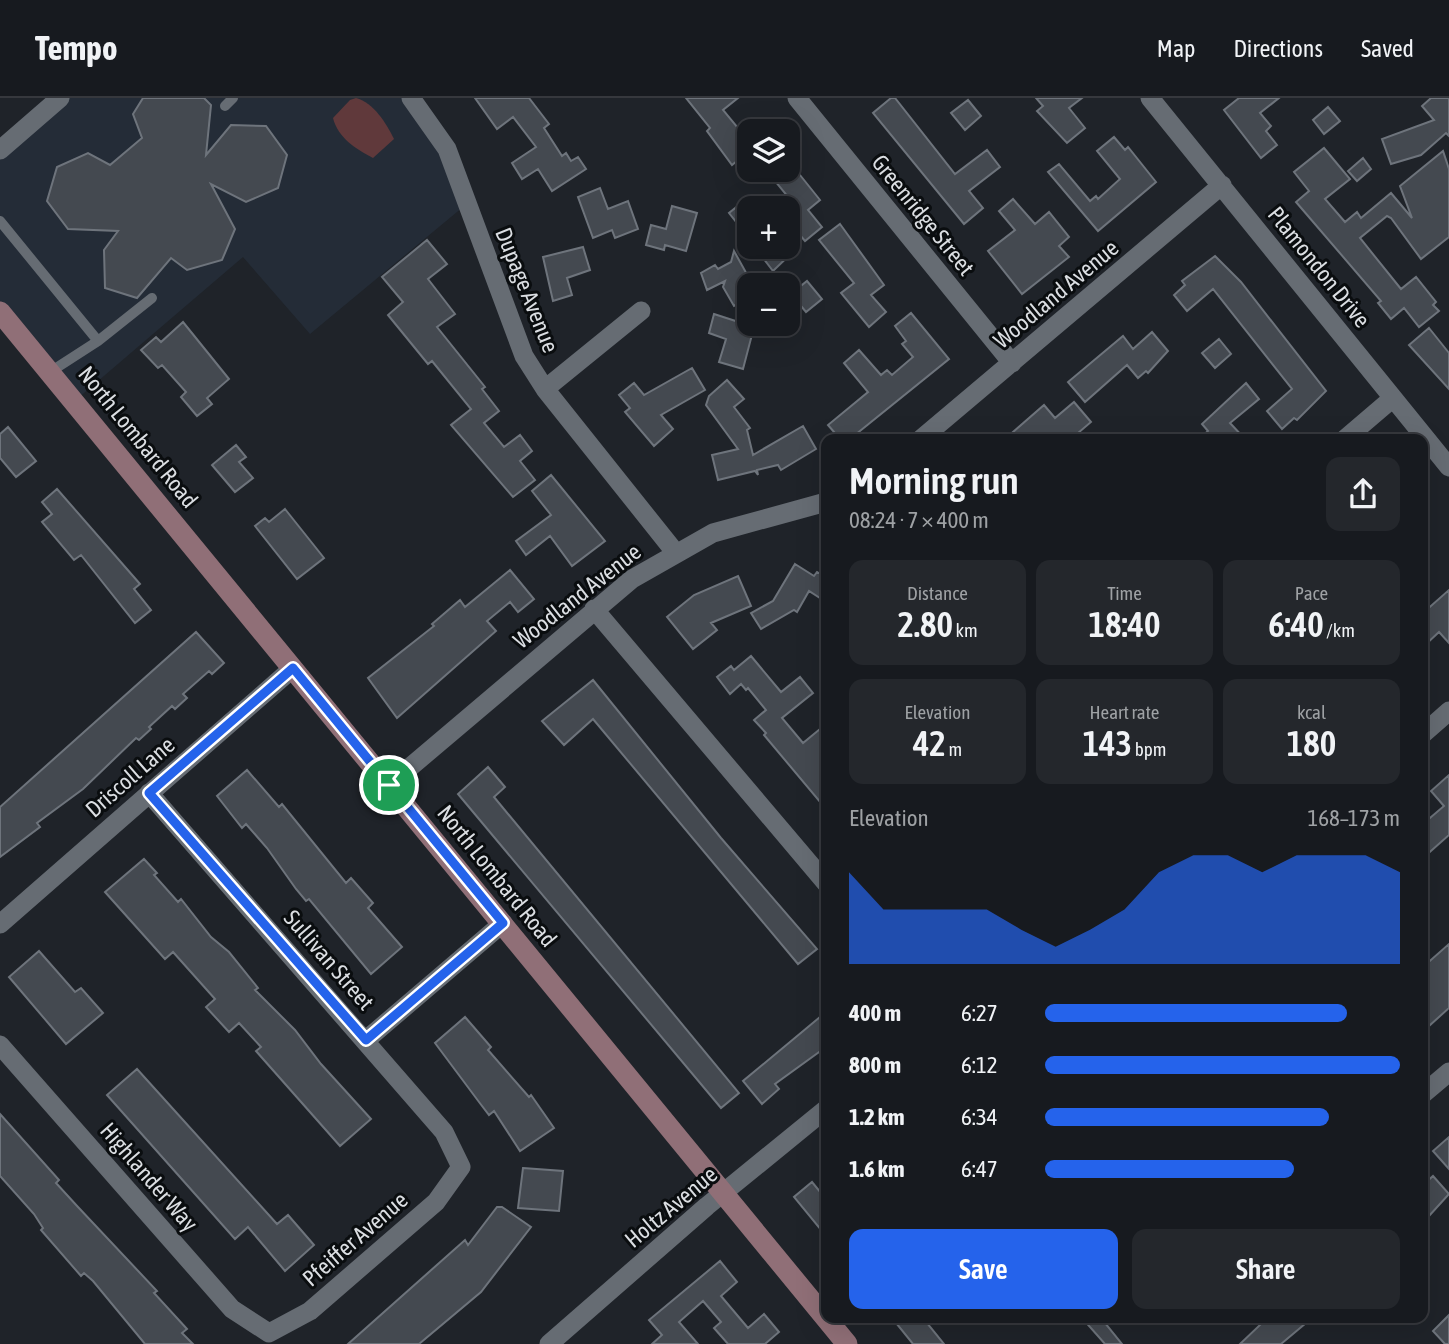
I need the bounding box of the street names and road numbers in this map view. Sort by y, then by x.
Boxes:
street label: Greenridge Street [867,150,979,280]
street label: Plamondon Drive [1263,202,1375,332]
street label: Dupage Avenue [490,224,564,356]
street label: Woodland Avenue [989,234,1123,354]
street label: North Lombard Road [73,361,203,513]
street label: Woodland Avenue [508,538,646,654]
street label: Driscoll Lane [80,731,180,823]
street label: North Lombard Road [432,800,562,952]
street label: Sullivan Street [279,905,379,1015]
street label: Highlander Way [95,1117,203,1237]
street label: Holtz Avenue [620,1161,722,1253]
street label: Pfeiffer Avenue [297,1187,413,1291]

